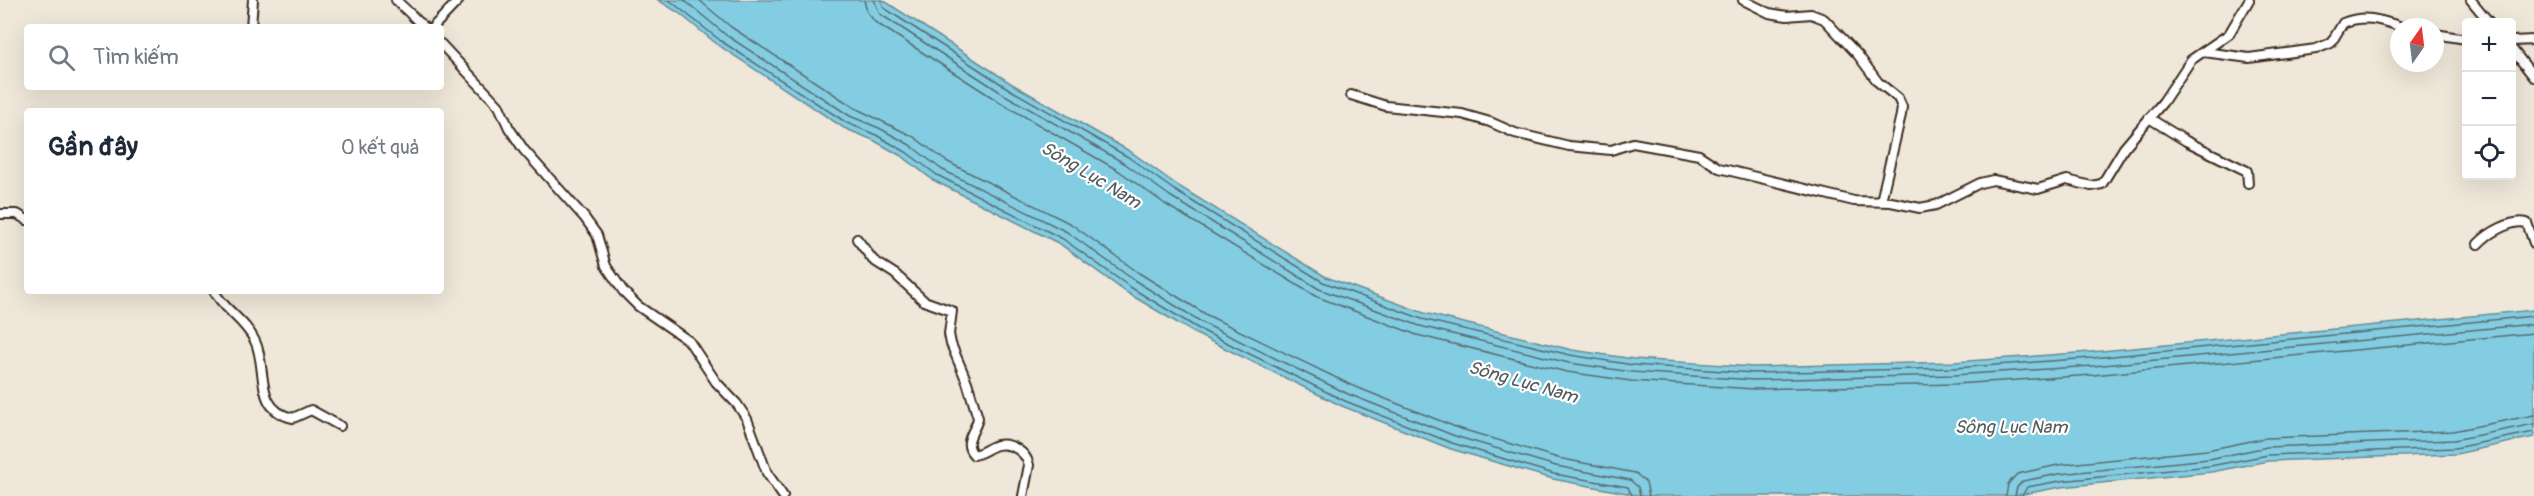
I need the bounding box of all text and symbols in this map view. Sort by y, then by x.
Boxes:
north arrow [2390,18,2444,72]
map controls [2462,18,2516,180]
button: + [2462,18,2516,72]
search box [24,24,444,90]
icon: search [45,41,78,74]
text: Tìm kiếm [93,43,179,71]
button: − [2462,72,2516,126]
button: locate [2462,126,2516,180]
text: Gần đây [48,131,138,163]
text: 0 kết quả [341,135,420,160]
water label: Sông Lục Nam [1037,137,1146,215]
water label: Sông Lục Nam [1466,356,1581,409]
water label: Sông Lục Nam [1955,416,2068,439]

